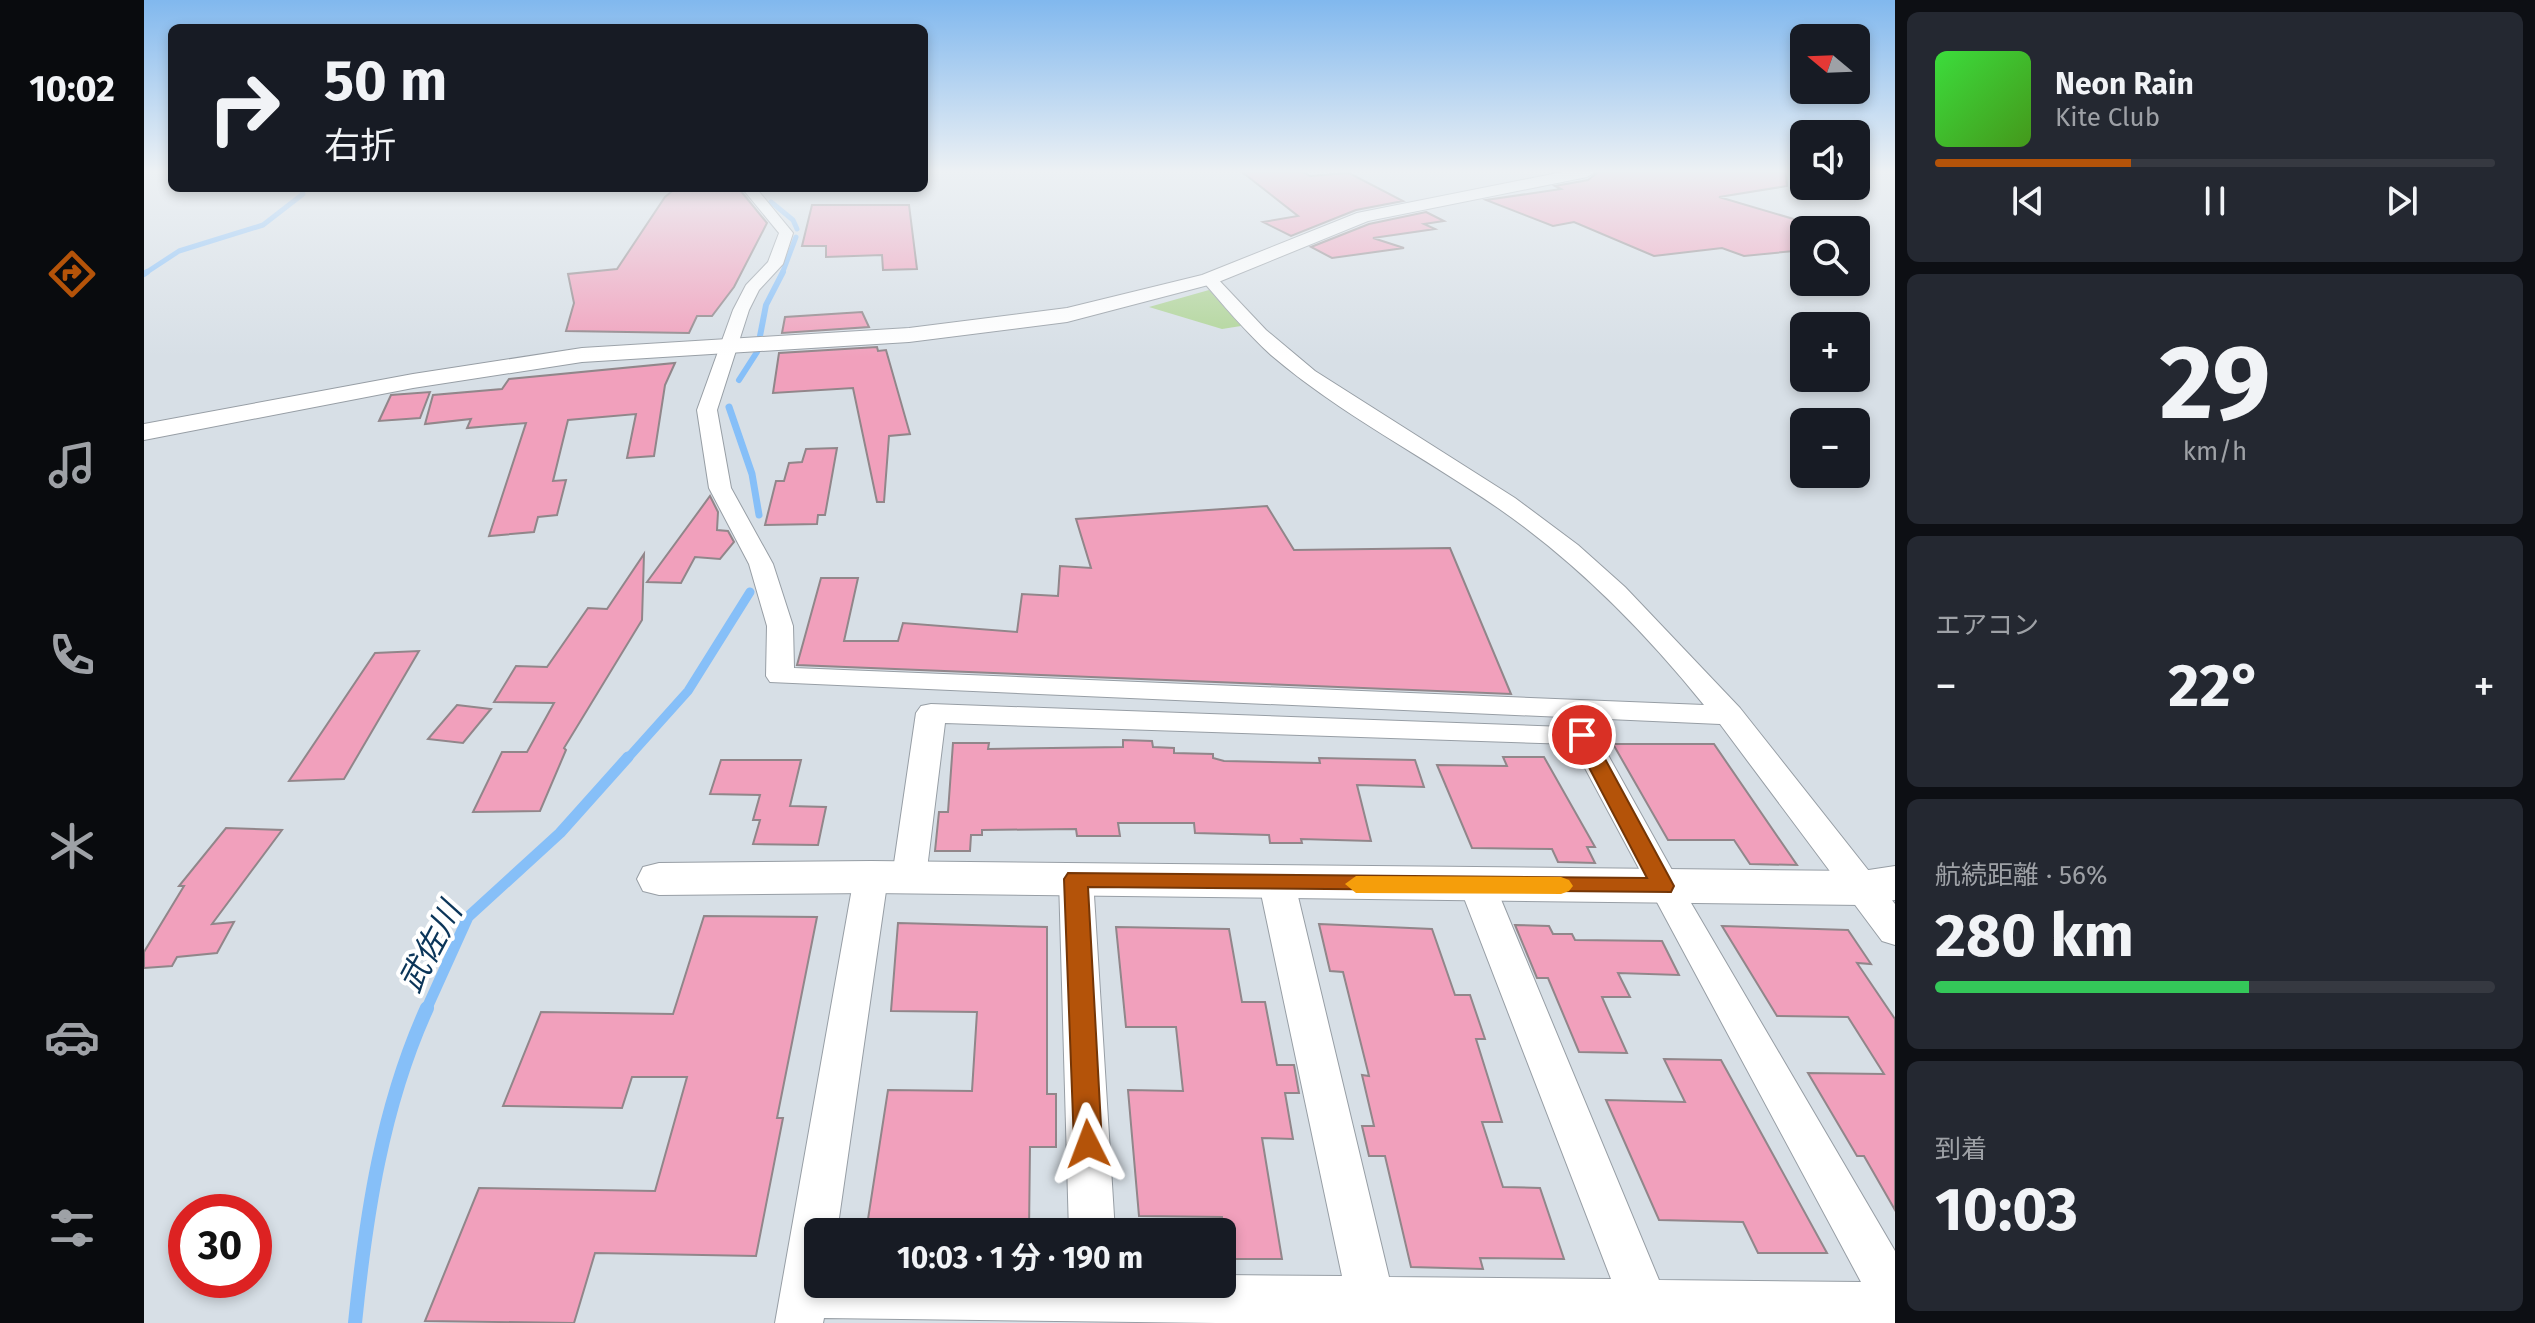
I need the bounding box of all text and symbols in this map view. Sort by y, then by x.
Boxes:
north arrow [1790,24,1870,104]
map controls [1790,24,1870,488]
text: 50 m [324,48,447,115]
icon: right [192,56,296,160]
text: Neon Rain [2055,66,2194,102]
text: 10:02 [29,67,115,111]
text: Kite Club [2055,102,2160,133]
button: sound [1790,120,1870,200]
text: 右折 [324,124,396,168]
icon: previous [2006,179,2050,223]
icon: pause [2193,179,2237,223]
icon: next [2380,179,2424,223]
button: search [1790,216,1870,296]
icon: directions [44,246,100,302]
button: + [1790,312,1870,392]
text: 29 [2160,321,2270,446]
button: − [1790,408,1870,488]
text: km/h [2183,436,2247,467]
icon: music [44,437,100,493]
text: エアコン [1935,610,2039,641]
icon: phone [44,627,100,683]
text: 22° [2168,650,2262,722]
text: − [1935,660,1957,713]
text: + [2473,660,2495,713]
pin [1548,701,1616,769]
icon: arrive [1560,713,1604,757]
icon: climate [44,818,100,874]
text: 航続距離 · 56% [1935,860,2107,891]
water label: 武佐川 [391,893,471,998]
text: 280 km [1935,900,2134,972]
icon: car [44,1009,100,1065]
position arrow [1046,1102,1130,1186]
text: 到着 [1935,1134,1987,1165]
text: 10:03 [1935,1174,2078,1246]
speed limit sign: 30 [168,1194,272,1298]
icon: filters [44,1200,100,1256]
text: 10:03 · 1 分 · 190 m [897,1240,1143,1276]

